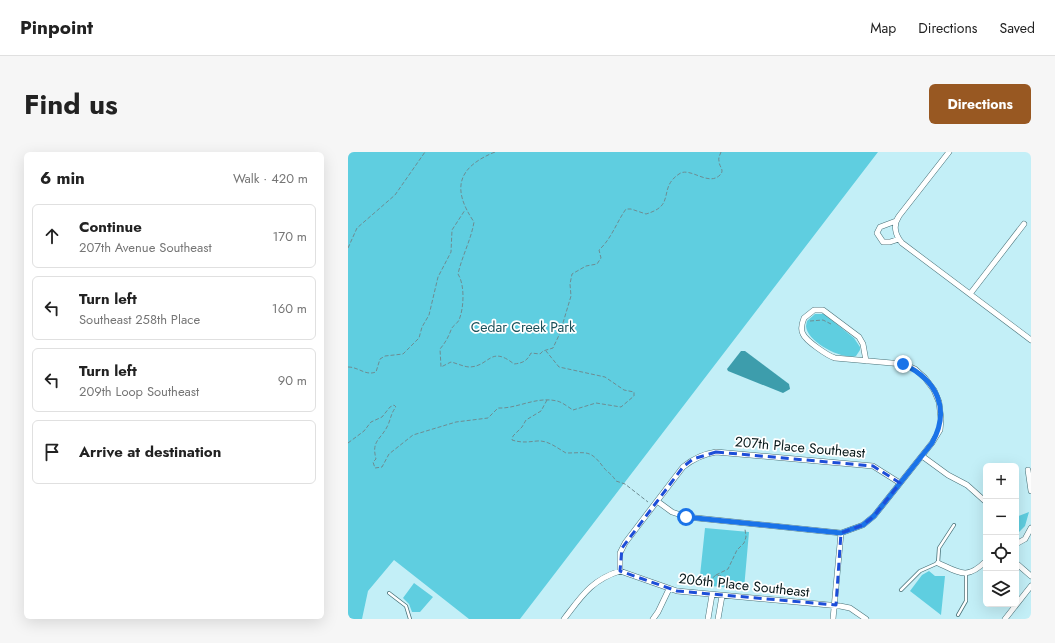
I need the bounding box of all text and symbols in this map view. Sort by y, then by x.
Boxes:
text: Pinpoint [20,14,93,41]
text: Map [870,18,896,38]
text: Directions [918,18,978,38]
text: Saved [1000,18,1035,38]
text: Find us [24,84,118,125]
button: Directions [929,84,1031,124]
text: 6 min [40,166,85,190]
text: Walk · 420 m [233,169,308,188]
text: Continue [79,216,142,238]
icon: ahead [41,225,63,247]
text: 170 m [272,227,307,246]
text: 207th Avenue Southeast [79,238,212,257]
text: Turn left [79,288,137,310]
icon: left [41,297,63,319]
text: 160 m [272,299,307,318]
text: Southeast 258th Place [79,310,200,329]
park label: Cedar Creek Park [471,317,576,337]
route end [894,355,912,373]
text: Turn left [79,360,137,382]
icon: left [41,369,63,391]
text: 90 m [278,371,307,390]
text: 209th Loop Southeast [79,382,199,401]
street label: 207th Place Southeast [734,431,867,463]
icon: arrive [41,441,63,463]
text: Arrive at destination [79,441,221,463]
map controls [983,463,1019,607]
button: + [983,463,1019,499]
button: − [983,499,1019,535]
route start [677,508,695,526]
button: locate [983,535,1019,571]
street label: 206th Place Southeast [678,568,811,602]
button: layers [983,571,1019,607]

